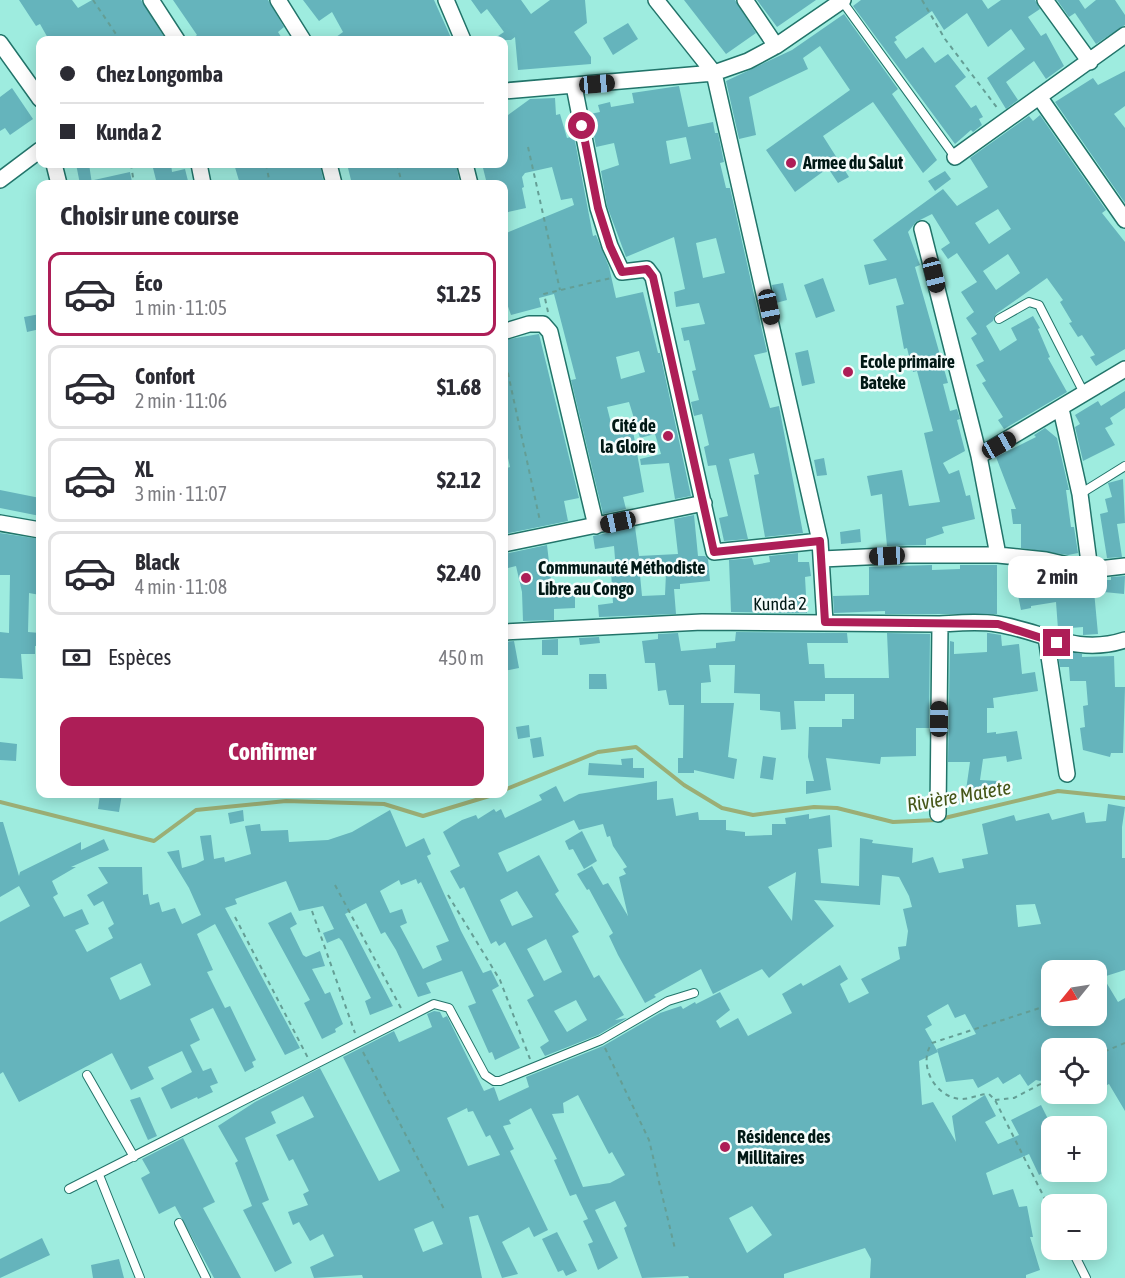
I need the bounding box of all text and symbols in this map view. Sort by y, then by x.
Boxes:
text: Chez Longomba [96,61,223,87]
car [578,73,616,95]
route start [568,112,595,139]
text: Kunda 2 [96,119,162,145]
place label: Armee du Salut [802,152,904,173]
marker: Armee du Salut [784,156,798,170]
text: Choisir une course [60,200,239,231]
car [921,255,947,295]
icon: car [63,267,117,321]
text: Éco [135,270,163,296]
text: $1.25 [437,281,481,307]
car [756,288,782,326]
text: 1 min · 11:05 [135,296,227,319]
place label: Ecole primaire Bateke [860,351,955,393]
icon: car [63,360,117,414]
text: Confort [135,363,195,389]
marker: Ecole primaire Bateke [841,365,855,379]
text: $1.68 [437,374,481,400]
text: 2 min · 11:06 [135,389,227,412]
place label: Cité de la Gloire [600,415,656,457]
car [979,428,1019,462]
marker: Cité de la Gloire [661,429,675,443]
icon: car [63,453,117,507]
text: XL [135,456,153,482]
text: $2.12 [437,467,481,493]
text: 3 min · 11:07 [135,482,227,505]
car [599,509,637,535]
icon: car [63,546,117,600]
car [869,546,905,566]
text: Black [135,549,179,575]
callout: 2 min [1008,556,1106,598]
place label: Communauté Méthodiste Libre au Congo [538,557,705,599]
text: $2.40 [437,560,481,586]
text: 2 min [1037,565,1078,588]
marker: Communauté Méthodiste Libre au Congo [519,571,533,585]
text: 4 min · 11:08 [135,575,227,598]
street label: Kunda 2 [753,593,807,614]
route end [1043,629,1070,656]
icon: cash [60,641,93,674]
text: Espèces [108,644,171,670]
text: 450 m [439,646,484,669]
car [930,701,948,737]
button: Confirmer [60,717,484,786]
water label: Rivière Matete [905,775,1013,816]
north arrow [1041,960,1107,1026]
map controls [1041,960,1107,1260]
button: locate [1041,1038,1107,1104]
button: + [1041,1116,1107,1182]
place label: Résidence des Millitaires [737,1126,831,1168]
marker: Résidence des Millitaires [718,1140,732,1154]
button: − [1041,1194,1107,1260]

